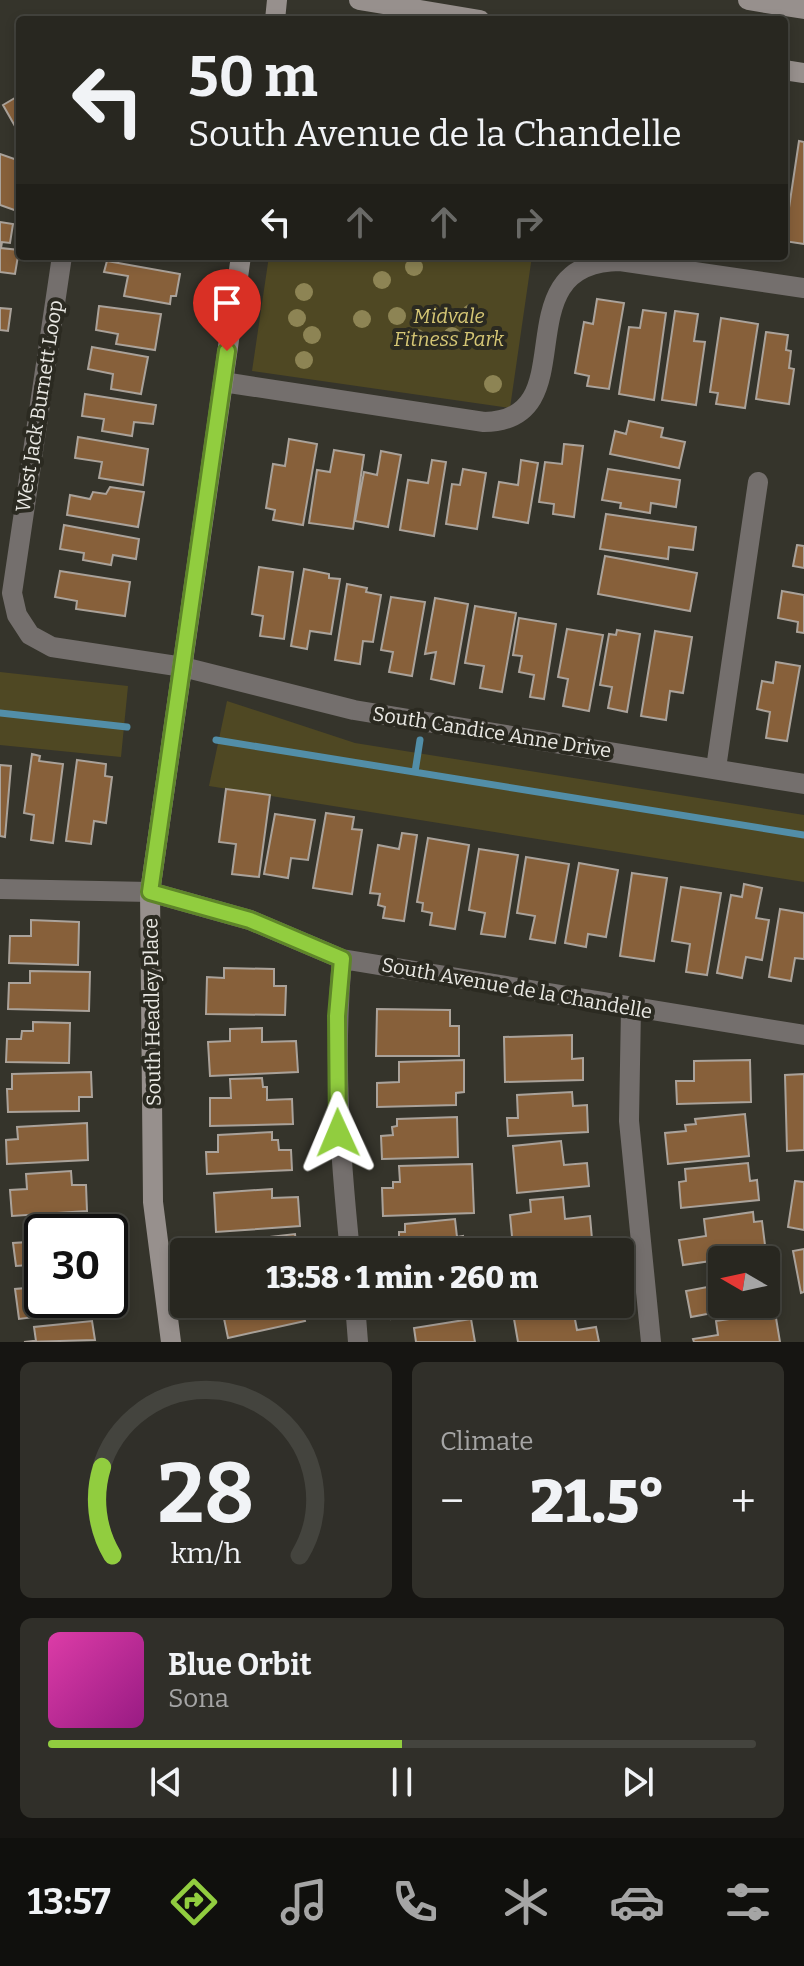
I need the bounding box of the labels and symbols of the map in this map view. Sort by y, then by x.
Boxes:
pin [193,269,261,351]
street label: West Jack Burnett Loop [10,298,68,514]
park label: Midvale Fitness Park [394,304,504,351]
street label: South Candice Anne Drive [371,701,613,763]
street label: South Headley Place [138,918,166,1106]
street label: South Avenue de la Chandelle [380,952,654,1024]
position arrow [296,1091,380,1175]
speed limit sign: 30 [24,1214,128,1318]
north arrow [708,1246,780,1318]

